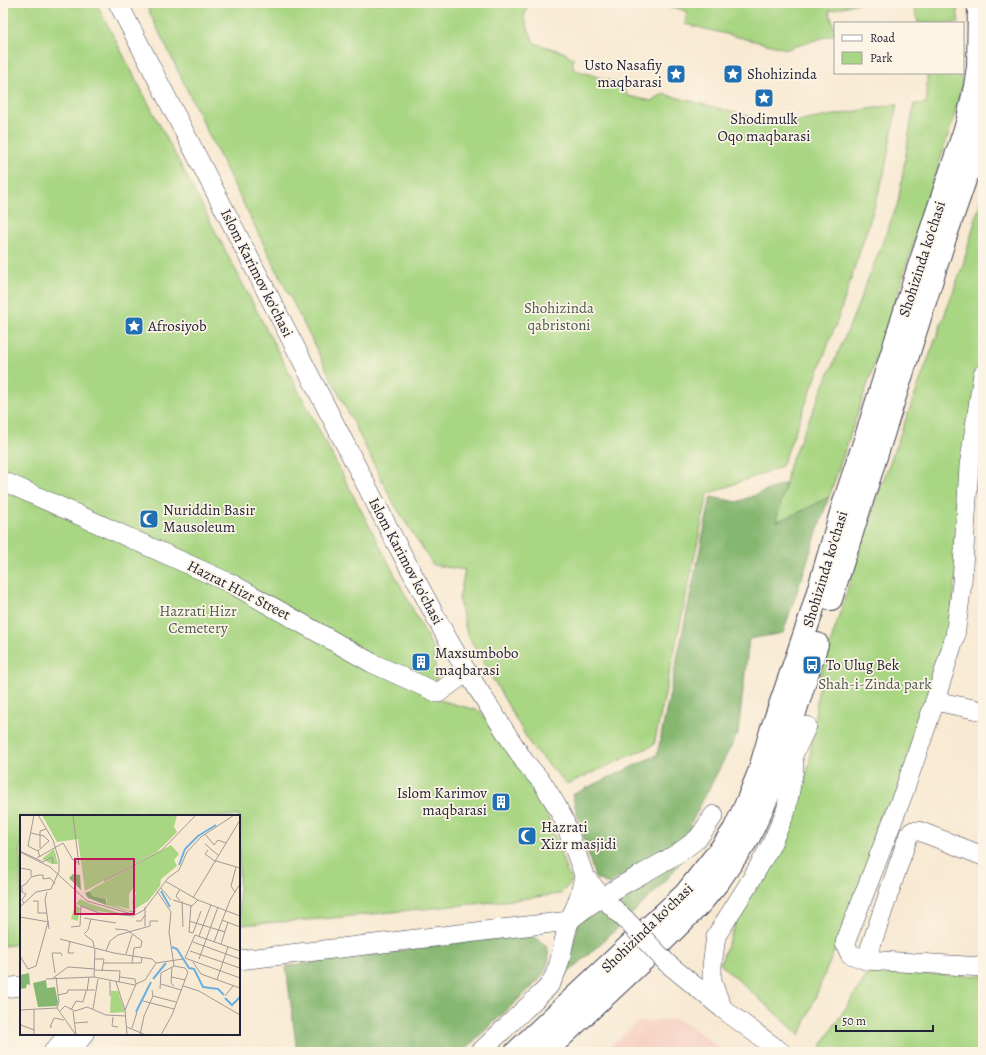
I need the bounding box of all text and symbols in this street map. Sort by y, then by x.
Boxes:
legend [834,22,964,74]
text: Road [870,30,896,46]
text: Park [870,50,893,66]
place label: Usto Nasafiy maqbarasi [584,55,662,92]
place icon: Usto Nasafiy maqbarasi [665,63,687,85]
place icon: Shohizinda [722,63,744,85]
place label: Shohizinda [747,64,817,84]
place icon: Shodimulk Oqo maqbarasi [753,87,775,109]
place label: Shodimulk Oqo maqbarasi [717,109,811,146]
street label: Shohizinda ko'chasi [894,198,950,320]
street label: Islom Karimov ko'chasi [216,206,298,340]
park label: Shohizinda qabristoni [524,298,594,335]
place icon: Afrosiyob [123,315,145,337]
place label: Afrosiyob [147,316,207,336]
street label: Islom Karimov ko'chasi [364,494,448,628]
place label: Nuriddin Basir Mausoleum [163,500,256,537]
mosque icon: Nuriddin Basir Mausoleum [138,508,160,530]
street label: Shohizinda ko'chasi [798,508,852,630]
street label: Hazrat Hizr Street [184,555,294,625]
park label: Hazrati Hizr Cemetery [159,601,237,638]
place label: Maxsumbobo maqbarasi [435,643,518,680]
building icon: Maxsumbobo maqbarasi [410,651,432,673]
bus stop icon: To Ulug Bek [801,654,823,676]
place label: To Ulug Bek [826,655,900,675]
park label: Shah-i-Zinda park [818,674,932,694]
place label: Islom Karimov maqbarasi [397,783,487,820]
building icon: Islom Karimov maqbarasi [490,791,512,813]
inset map [20,815,240,1035]
place label: Hazrati Xizr masjidi [541,817,616,854]
mosque icon: Hazrati Xizr masjidi [516,825,538,847]
street label: Shohizinda ko'chasi [597,879,697,977]
scale bar [836,1007,933,1033]
text: 50 m [842,1013,866,1029]

